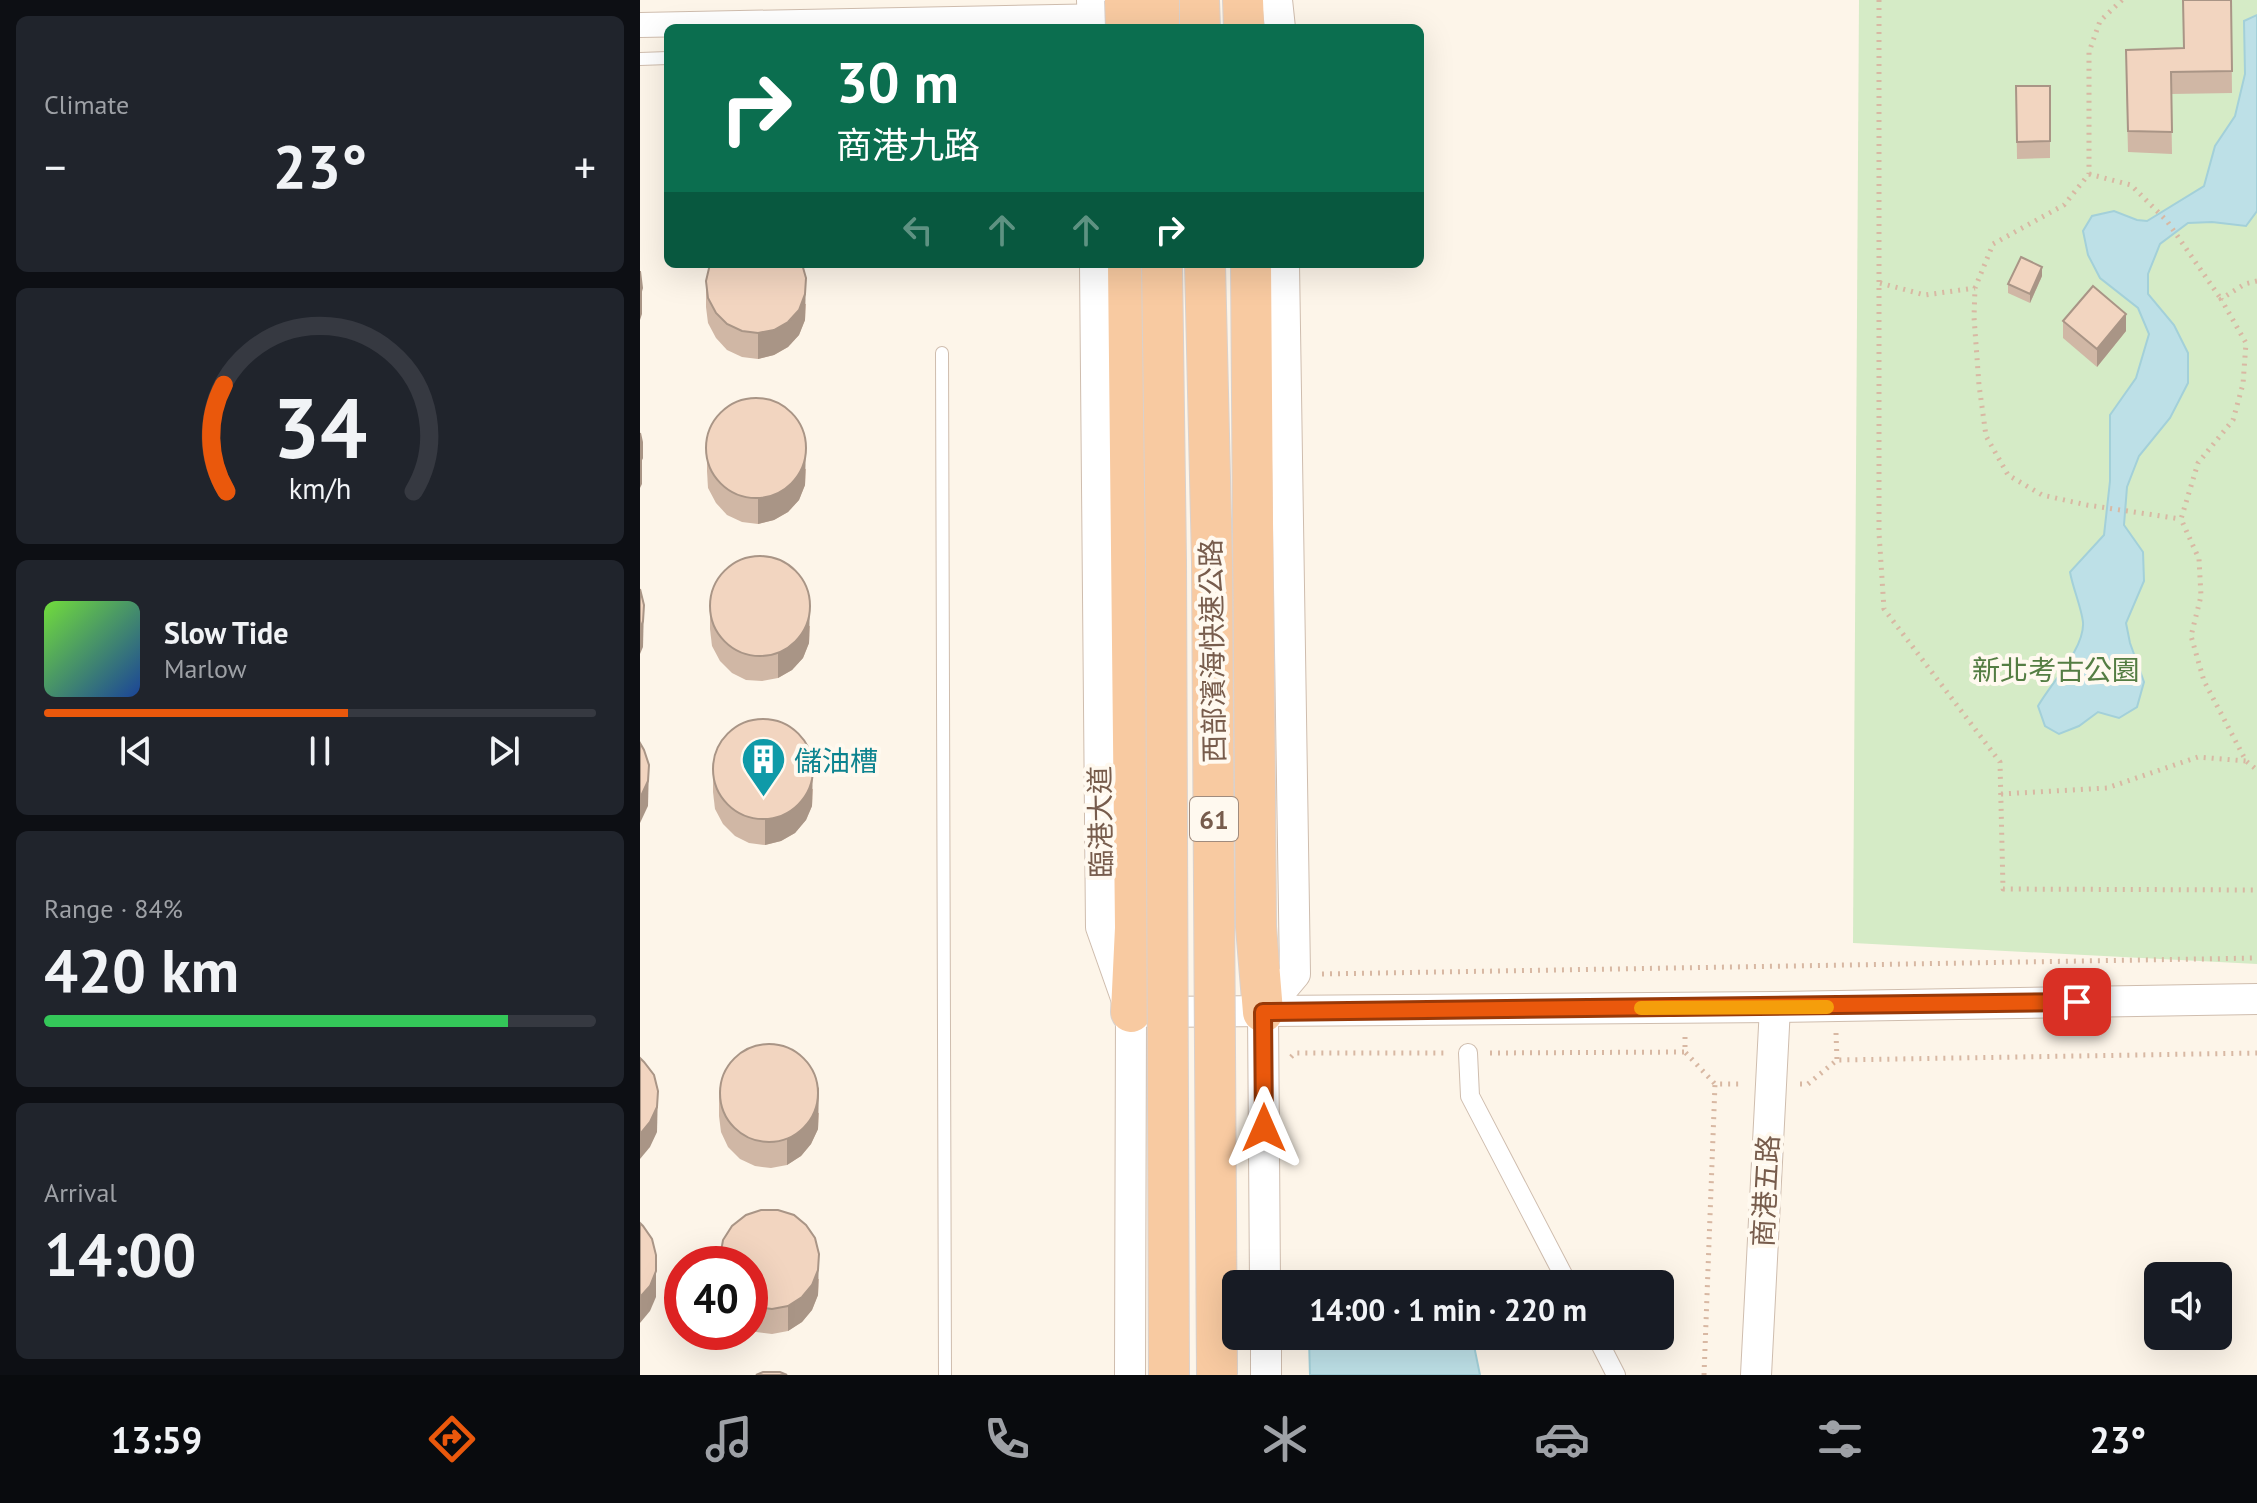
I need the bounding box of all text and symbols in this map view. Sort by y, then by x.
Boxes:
text: 30 m [836,46,959,118]
icon: right [704,56,808,160]
text: Climate [44,88,129,121]
text: 商港九路 [836,121,980,168]
text: 23° [273,127,367,205]
text: − [44,138,66,195]
text: + [574,138,596,195]
icon: left [896,208,940,252]
icon: ahead [980,208,1024,252]
icon: ahead [1064,208,1108,252]
icon: right [1148,208,1192,252]
text: 34 [273,372,367,480]
text: km/h [289,470,351,507]
street label: 西部濱海快速公路 [1192,539,1232,763]
text: Slow Tide [164,613,289,652]
park label: 新北考古公園 [1972,651,2140,688]
text: Marlow [164,652,247,685]
icon: previous [114,729,158,773]
icon: pause [298,729,342,773]
icon: next [482,729,526,773]
building icon: 儲油槽 [739,736,787,799]
place label: 儲油槽 [794,742,878,779]
street label: 臨港大道 [1081,766,1119,878]
road number: 61 [1190,797,1238,841]
text: Range · 84% [44,892,183,925]
text: 420 km [44,931,239,1009]
pin [2043,968,2111,1036]
icon: arrive [2055,980,2099,1024]
position arrow [1222,1086,1306,1170]
street label: 商港五路 [1744,1134,1786,1248]
text: Arrival [44,1176,117,1209]
text: 14:00 [44,1215,196,1293]
speed limit sign: 40 [664,1246,768,1350]
map controls [2144,1262,2232,1350]
button: sound [2144,1262,2232,1350]
text: 14:00 · 1 min · 220 m [1309,1290,1587,1329]
icon: directions [424,1411,480,1467]
icon: music [701,1411,757,1467]
icon: phone [979,1411,1035,1467]
icon: climate [1257,1411,1313,1467]
icon: car [1534,1411,1590,1467]
icon: filters [1812,1411,1868,1467]
text: 13:59 [111,1416,202,1463]
text: 23° [2090,1416,2146,1463]

